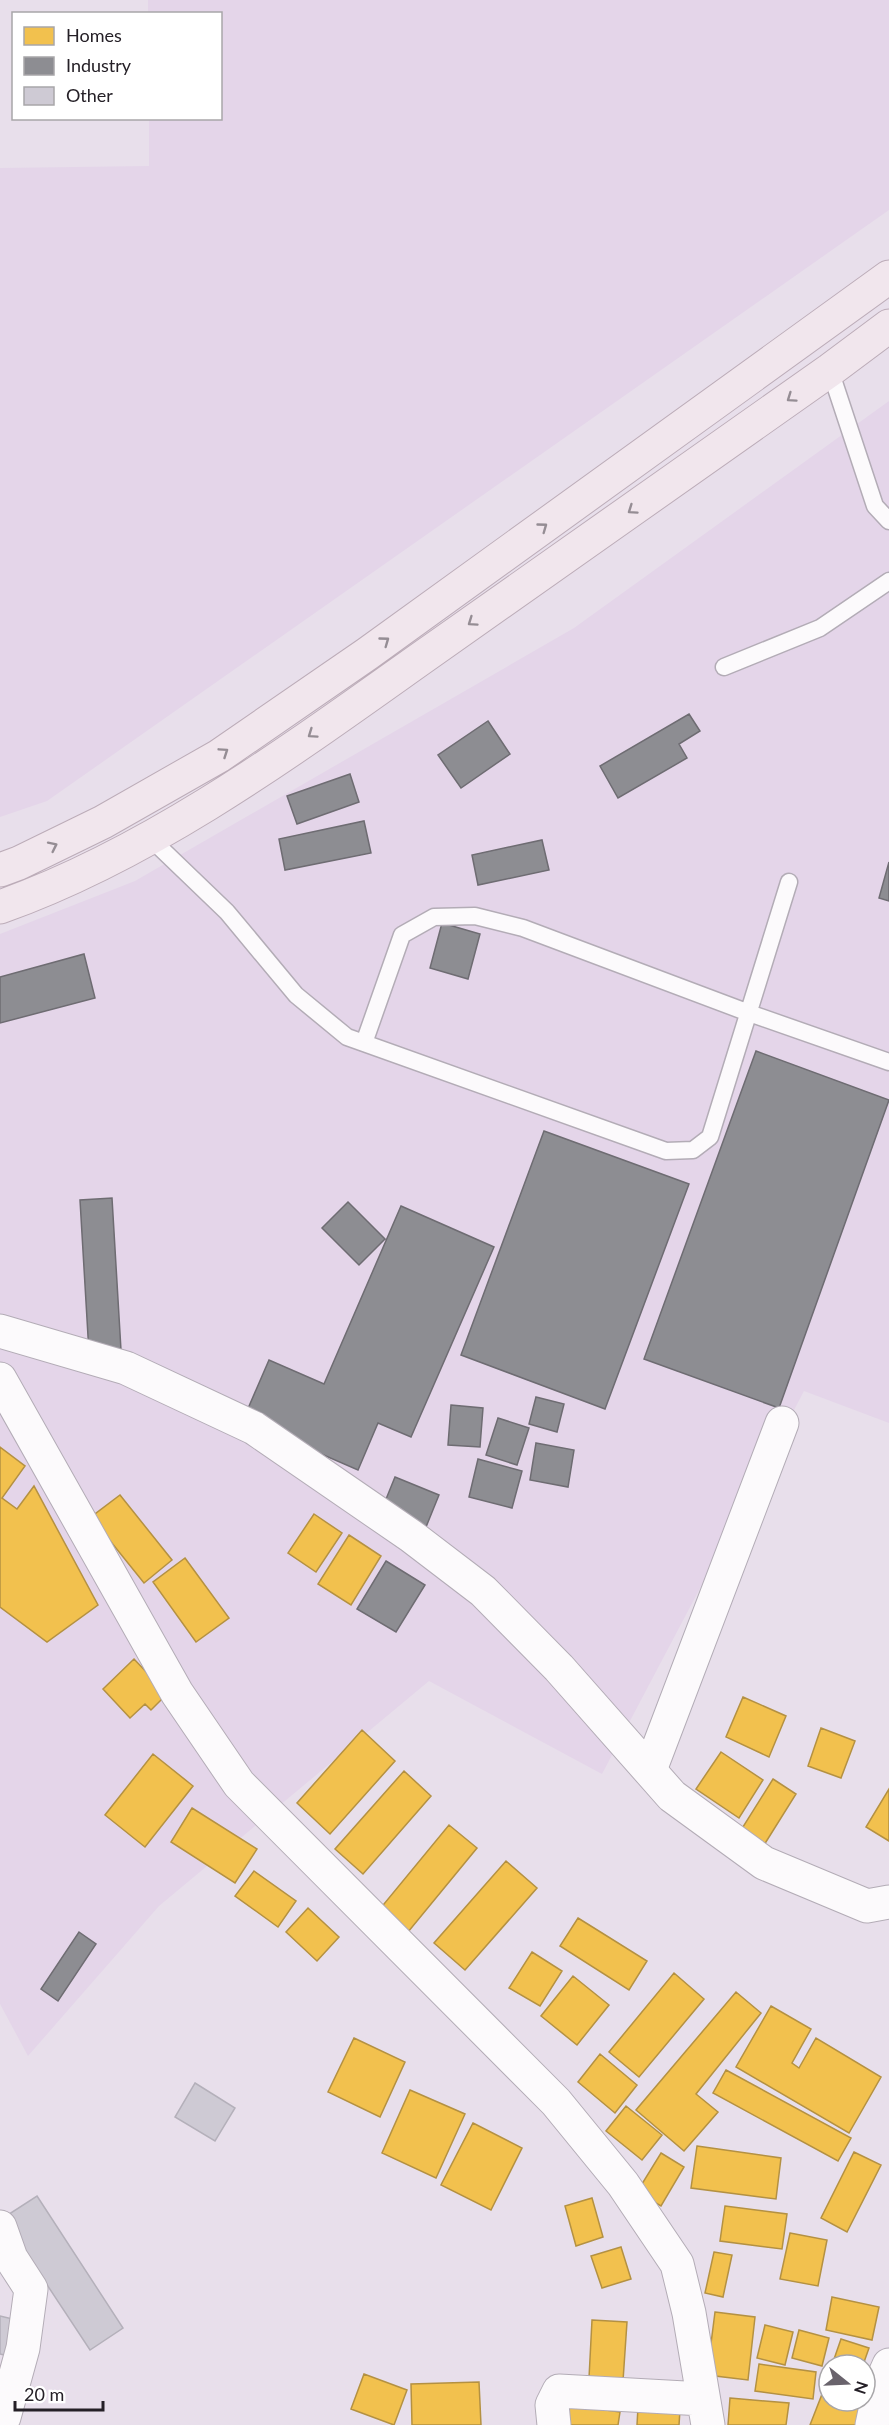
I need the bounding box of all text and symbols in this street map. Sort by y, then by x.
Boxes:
legend [12,12,222,120]
text: Homes [66,24,122,46]
text: Industry [66,54,132,76]
text: Other [66,84,113,106]
one-way arrow [787,391,798,402]
one-way arrow [627,503,638,514]
one-way arrow [536,523,547,534]
one-way arrow [468,615,479,626]
one-way arrow [378,638,389,649]
one-way arrow [308,727,319,738]
one-way arrow [217,748,228,759]
one-way arrow [47,842,58,854]
north arrow [817,2353,877,2413]
scale bar [15,2374,104,2412]
text: N [851,2379,873,2397]
text: 20 m [24,2383,64,2405]

